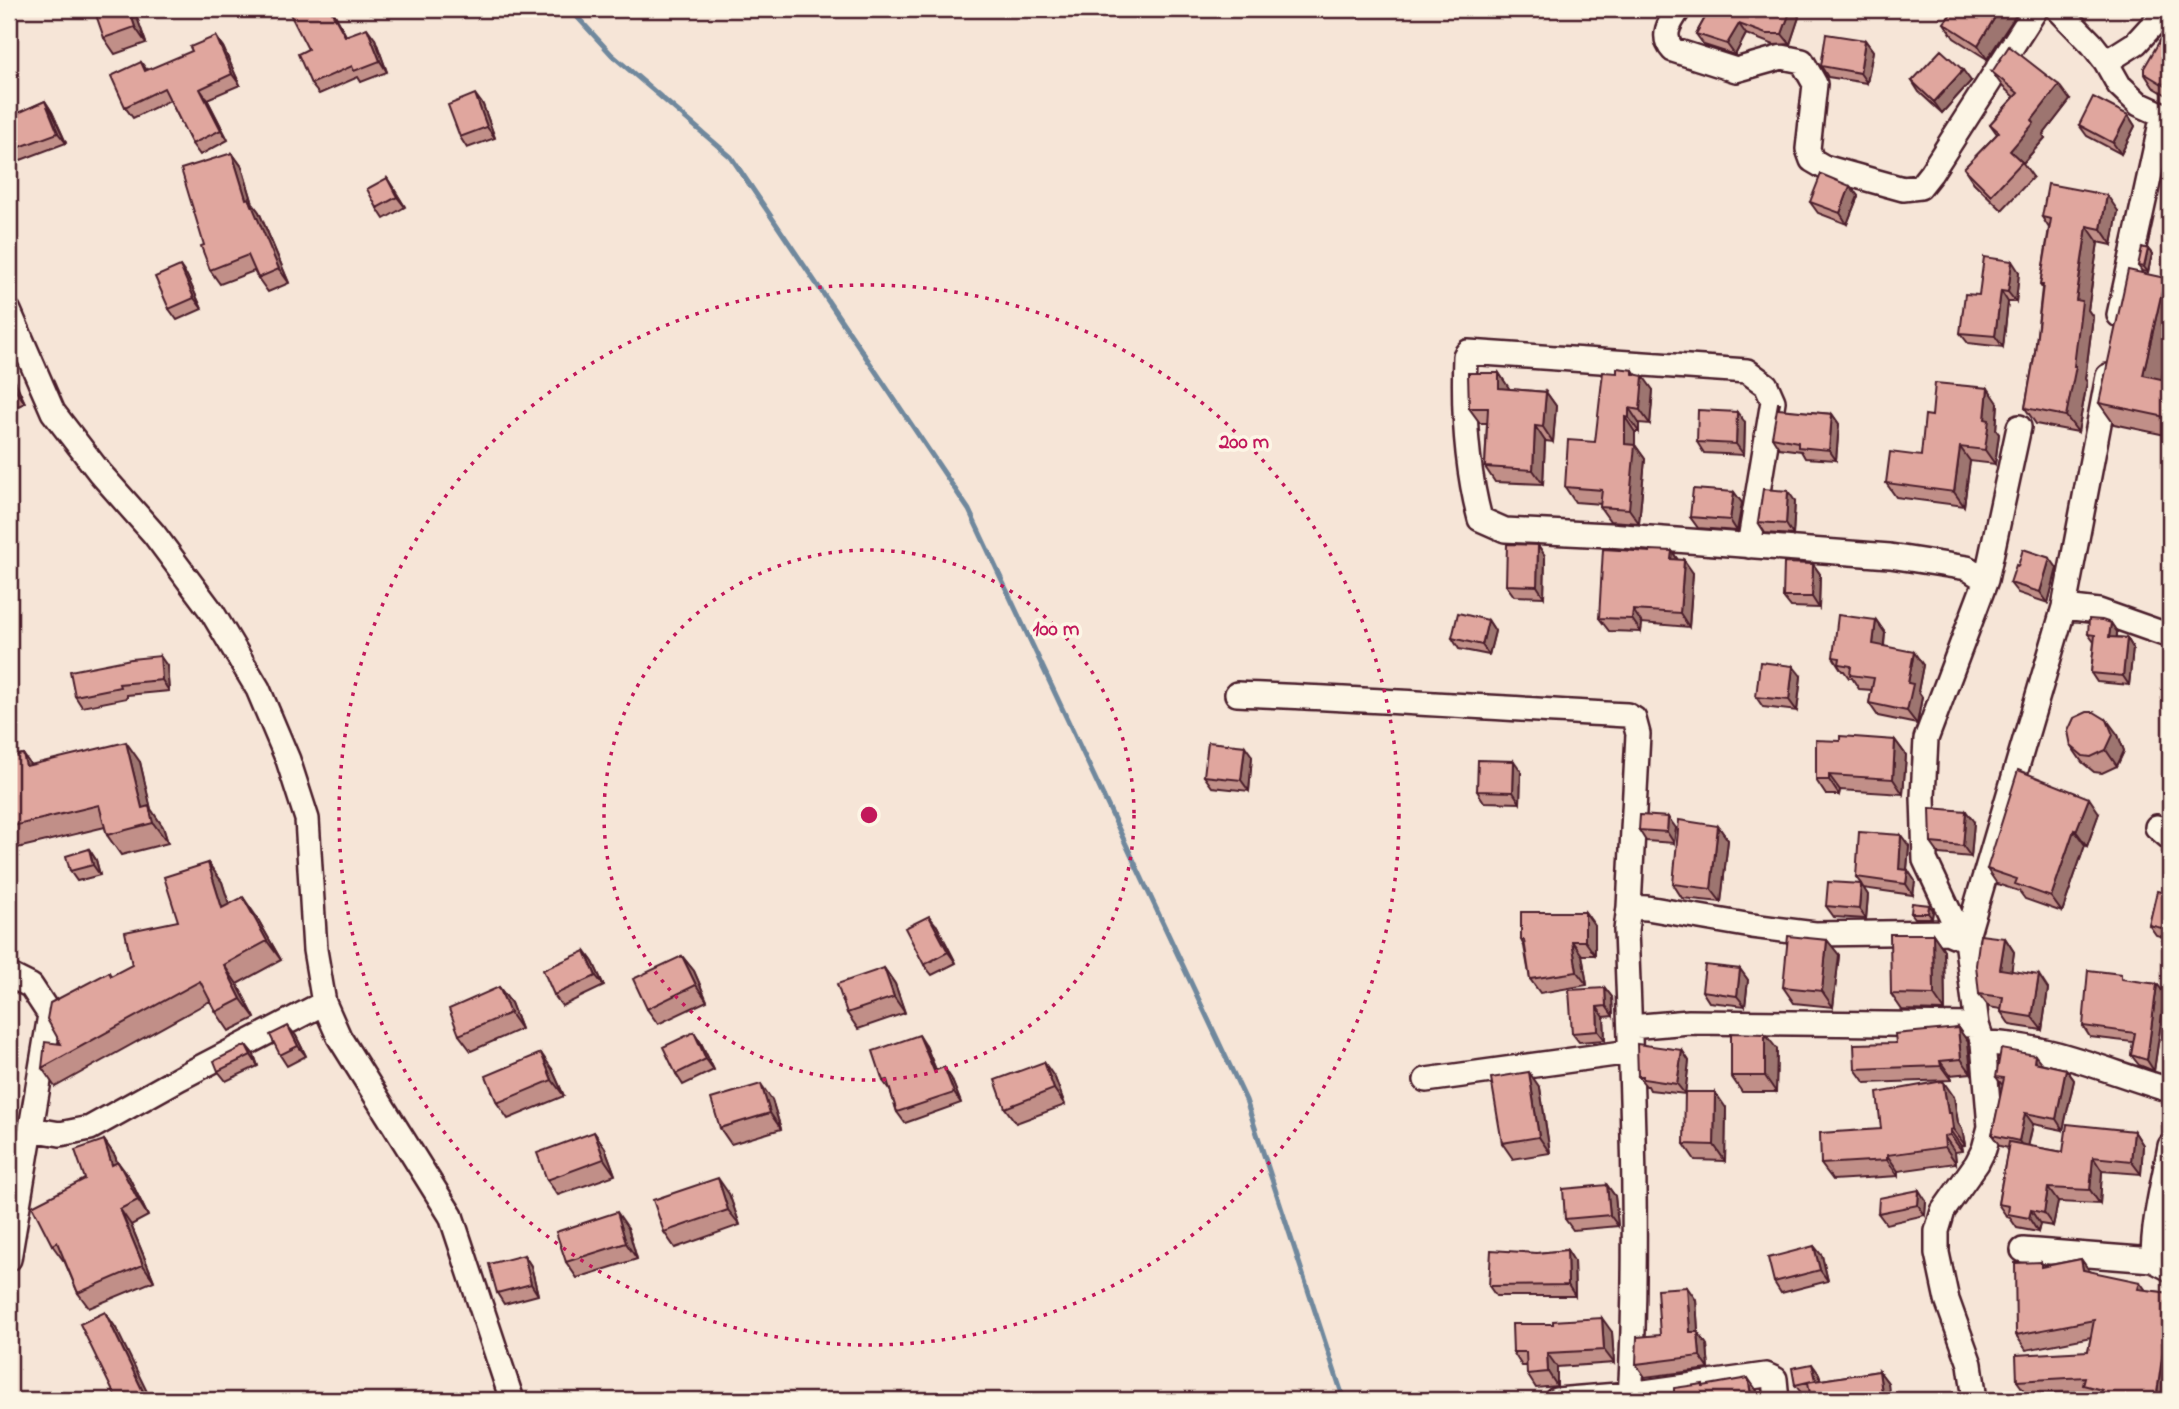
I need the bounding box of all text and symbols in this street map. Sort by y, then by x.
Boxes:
text: 200 m [1218,428,1269,458]
text: 100 m [1033,615,1079,645]
centre of rings [857,803,881,827]

